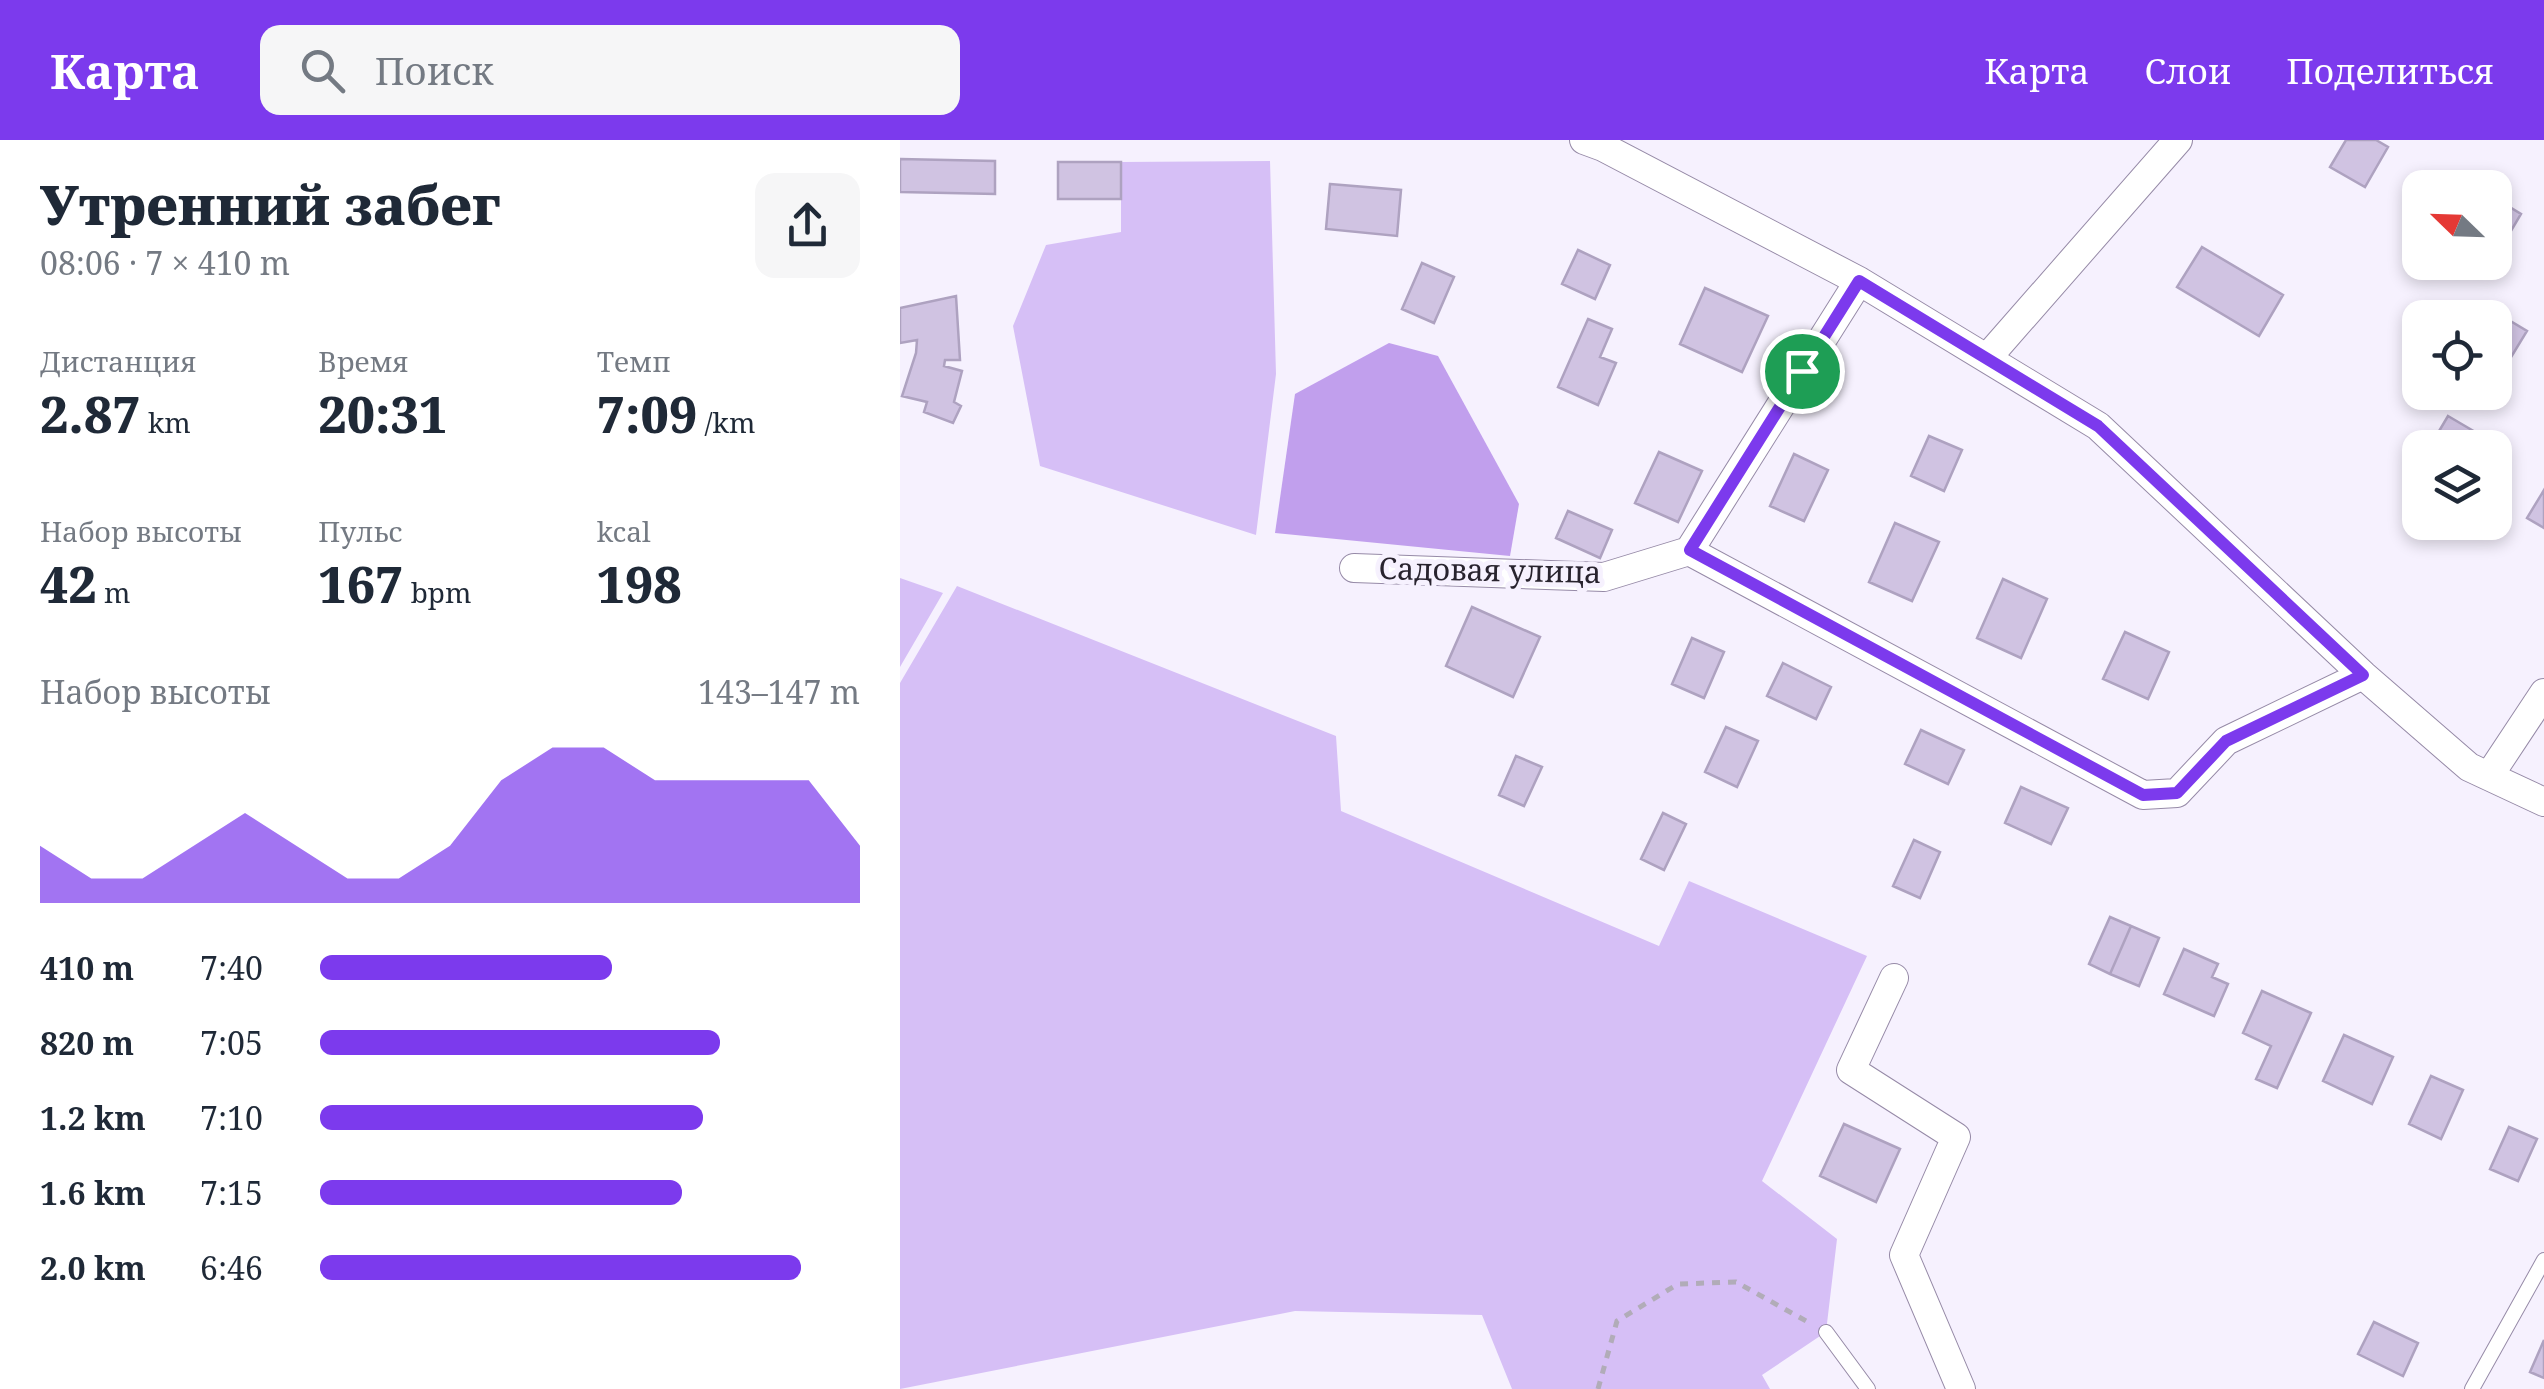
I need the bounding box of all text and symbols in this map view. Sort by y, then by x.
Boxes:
search box [260,25,960,115]
text: Карта [50,38,200,103]
icon: search [295,43,350,98]
text: Поиск [375,44,493,96]
text: Карта [1984,47,2090,94]
text: Слои [2145,47,2231,94]
text: Поделиться [2286,47,2494,94]
text: Утренний забег [40,166,500,241]
north arrow [2402,170,2512,280]
map controls [2402,170,2512,540]
button: share [755,173,860,278]
text: 08:06 · 7 × 410 m [40,241,290,284]
button: locate [2402,300,2512,410]
pin [1760,329,1845,414]
text: Дистанция [40,342,196,380]
text: Время [318,342,409,380]
text: Темп [597,342,671,380]
icon: arrive [1775,344,1830,399]
text: 2.87 [40,380,141,448]
text: 20:31 [318,380,447,448]
text: 7:09 [597,380,697,448]
text: km [141,403,191,441]
text: /km [697,403,755,441]
button: layers [2402,430,2512,540]
text: Набор высоты [40,512,242,550]
text: Пульс [318,512,402,550]
text: kcal [597,512,651,550]
street label: Садовая улица [1378,547,1602,592]
text: 42 [40,550,97,618]
text: 167 [318,550,403,618]
text: 198 [597,550,682,618]
text: m [97,573,130,611]
text: bpm [403,573,472,611]
text: Набор высоты [40,670,271,713]
text: 143–147 m [698,670,860,713]
text: 410 m [40,946,134,989]
text: 7:40 [200,946,263,989]
text: 820 m [40,1021,134,1064]
text: 7:05 [200,1021,263,1064]
text: 1.2 km [40,1096,146,1139]
text: 7:10 [200,1096,263,1139]
text: 1.6 km [40,1171,146,1214]
text: 7:15 [200,1171,263,1214]
text: 2.0 km [40,1246,146,1289]
text: 6:46 [200,1246,263,1289]

